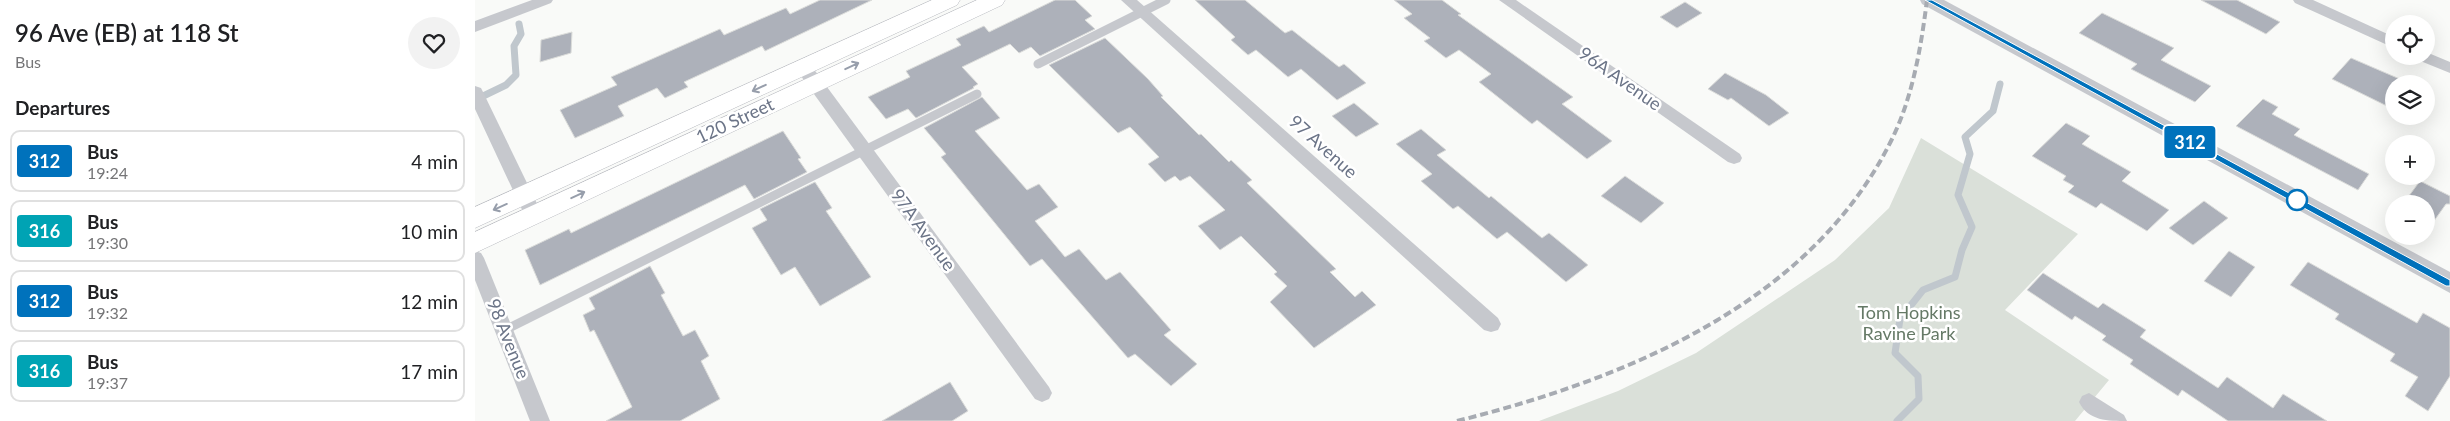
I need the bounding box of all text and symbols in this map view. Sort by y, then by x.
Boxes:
map controls [2385,15,2435,245]
button: locate [2385,15,2435,65]
button: heart [408,17,460,69]
text: 96 Ave (EB) at 118 St [15,18,239,47]
street label: 96A Avenue [1575,42,1666,115]
text: Bus [15,52,41,71]
one-way arrow [844,61,859,71]
button: layers [2385,75,2435,125]
one-way arrow [752,83,767,93]
street label: 120 Street [692,92,777,148]
text: Departures [15,96,110,119]
street label: 97 Avenue [1285,110,1362,183]
line badge: 312 [2161,126,2219,158]
text: 312 [2174,131,2206,153]
button: + [2385,135,2435,185]
text: Bus [87,140,118,163]
text: 312 [29,150,60,172]
text: 4 min [411,150,458,173]
text: 19:24 [87,163,128,182]
street label: 97A Avenue [887,184,961,275]
unlabelled marker [2286,189,2308,211]
one-way arrow [570,190,585,199]
button: − [2385,195,2435,245]
one-way arrow [493,202,508,212]
text: Bus [87,210,118,233]
text: 316 [29,220,60,242]
text: 10 min [400,220,458,243]
text: 19:30 [87,233,128,252]
text: Bus [87,280,118,303]
text: 312 [29,290,60,312]
text: 12 min [400,290,458,313]
street label: 98 Avenue [483,295,535,382]
park label: Tom Hopkins Ravine Park [1857,301,1961,344]
text: 19:32 [87,303,128,322]
text: Bus [87,350,118,373]
text: 316 [29,360,60,382]
text: 17 min [400,360,458,383]
text: 19:37 [87,373,128,392]

